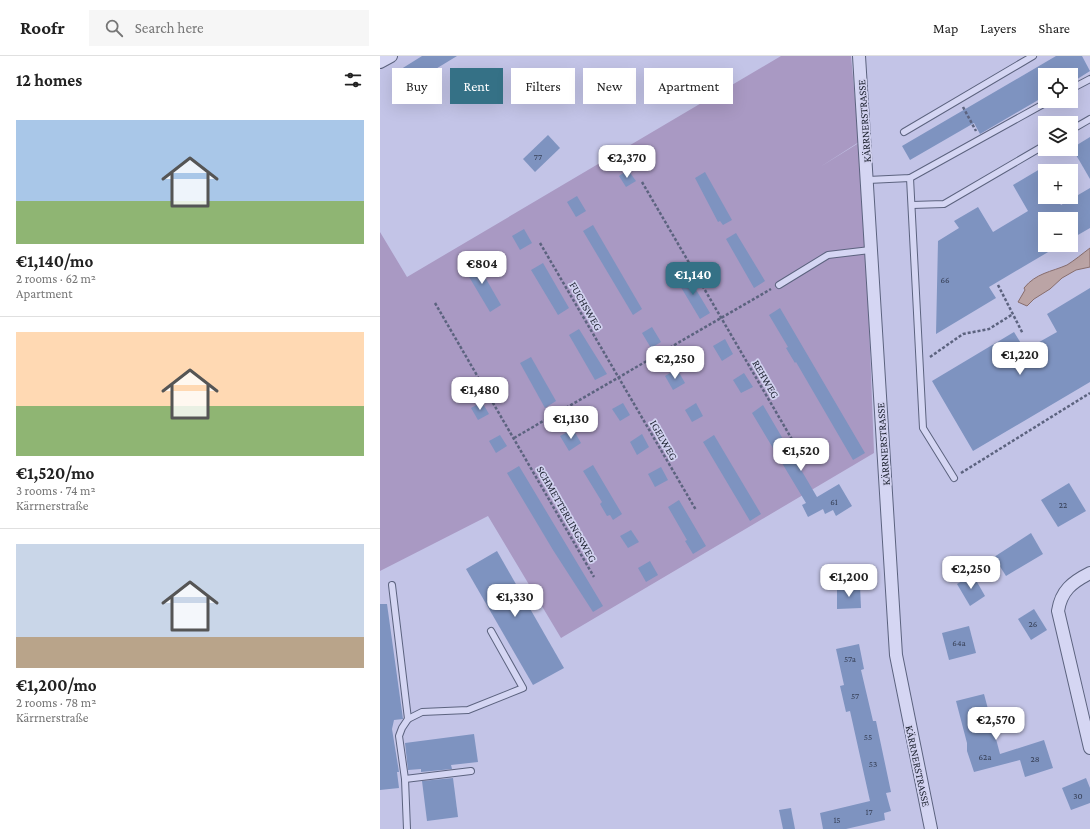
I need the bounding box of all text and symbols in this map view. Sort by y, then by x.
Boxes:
search box [89,10,369,46]
text: Roofr [20,17,65,38]
icon: search [103,17,125,39]
text: Search here [135,20,204,36]
text: Map [933,20,958,36]
text: Layers [980,20,1017,36]
text: Share [1039,20,1070,36]
chip: Buy [392,68,442,104]
chip: Rent [450,68,503,104]
chip: Filters [511,68,575,104]
chip: New [583,68,636,104]
chip: Apartment [644,68,733,104]
map controls [1038,68,1078,252]
button: locate [1038,68,1078,108]
icon: filters [342,69,364,91]
text: 12 homes [16,71,82,90]
street label: KÄRRNERSTRASSE [855,79,873,163]
button: layers [1038,116,1078,156]
pin: €2,370 [594,145,660,179]
icon: home [154,146,226,218]
text: €2,370 [608,150,646,165]
house number: 77 [534,152,542,162]
button: + [1038,164,1078,204]
button: − [1038,212,1078,252]
pin: €804 [458,251,506,285]
text: €1,140/mo [16,252,93,271]
text: €804 [466,256,498,271]
pin: €1,140 [660,262,726,296]
text: €1,140 [675,267,711,282]
text: 2 rooms · 62 m² [16,271,96,286]
house number: 66 [940,275,950,285]
street label: FUCHSWEG [567,279,605,333]
text: Apartment [16,286,73,301]
pin: €1,220 [987,342,1053,376]
pin: €2,250 [642,346,708,380]
text: €1,220 [1001,347,1039,362]
text: €2,250 [655,351,695,366]
icon: home [154,358,226,430]
street label: REHWEG [750,358,782,400]
pin: €1,480 [447,377,513,411]
text: €1,480 [460,382,500,397]
street label: KÄRRNERSTRASSE [874,402,892,486]
pin: €1,130 [538,406,604,440]
text: €1,130 [553,411,589,426]
street label: IGELWEG [648,418,680,462]
pin: €1,520 [768,438,834,472]
text: €1,520 [782,443,820,458]
text: €1,520/mo [16,464,94,483]
street label: SCHMETTERLINGSWEG [535,464,599,564]
text: 3 rooms · 74 m² [16,483,96,498]
house number: 61 [830,497,838,507]
text: Kärrnerstraße [16,498,89,513]
house number: 22 [1059,500,1067,510]
pin: €2,250 [938,556,1004,590]
text: €2,250 [951,561,991,576]
pin: €1,200 [816,564,882,598]
text: €1,200 [829,569,869,584]
icon: home [154,570,226,642]
pin: €1,330 [482,584,548,618]
text: €1,330 [496,589,534,604]
house number: 26 [1029,619,1038,629]
house number: 64a [952,638,966,648]
house number: 57a [844,654,856,664]
text: €1,200/mo [16,676,97,695]
house number: 57 [851,691,859,701]
text: 2 rooms · 78 m² [16,695,96,710]
pin: €2,570 [963,707,1029,741]
text: Kärrnerstraße [16,710,89,725]
text: €2,570 [977,712,1015,727]
street label: KÄRRNERSTRASSE [903,724,933,808]
house number: 55 [864,732,872,742]
house number: 62a [979,752,991,762]
house number: 28 [1030,754,1040,764]
house number: 53 [869,759,877,769]
house number: 30 [1073,791,1083,801]
house number: 17 [865,807,873,817]
house number: 15 [833,815,841,825]

